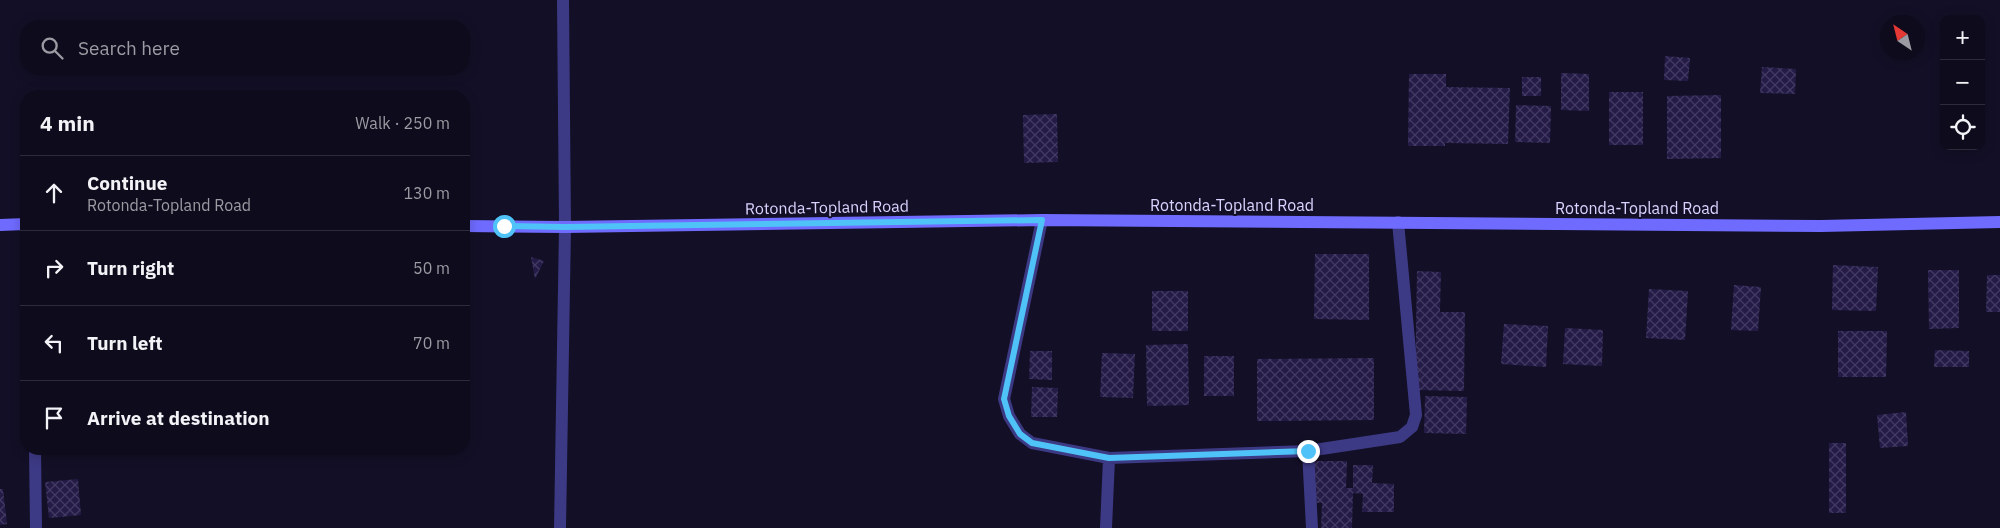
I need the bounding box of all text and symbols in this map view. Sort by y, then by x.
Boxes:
north arrow [1880,15,1925,60]
map controls [1940,15,1985,150]
button: + [1940,15,1985,60]
search box [20,20,470,75]
icon: search [38,34,66,62]
text: Search here [78,36,180,60]
button: − [1940,60,1985,105]
button: locate [1940,105,1985,150]
text: 4 min [40,109,95,137]
text: Walk · 250 m [355,113,450,133]
text: Continue [87,171,167,195]
icon: ahead [40,179,68,207]
text: 130 m [403,183,450,203]
text: Rotonda-Topland Road [87,195,251,215]
street label: Rotonda-Topland Road [1150,195,1314,215]
street label: Rotonda-Topland Road [745,196,909,218]
street label: Rotonda-Topland Road [1555,198,1719,218]
route start [493,215,516,238]
icon: right [40,254,68,282]
text: Turn right [87,256,174,280]
text: 50 m [413,258,450,278]
icon: left [40,329,68,357]
text: Turn left [87,331,163,355]
text: 70 m [413,333,450,353]
icon: arrive [40,404,68,432]
text: Arrive at destination [87,406,270,430]
route end [1297,440,1320,463]

